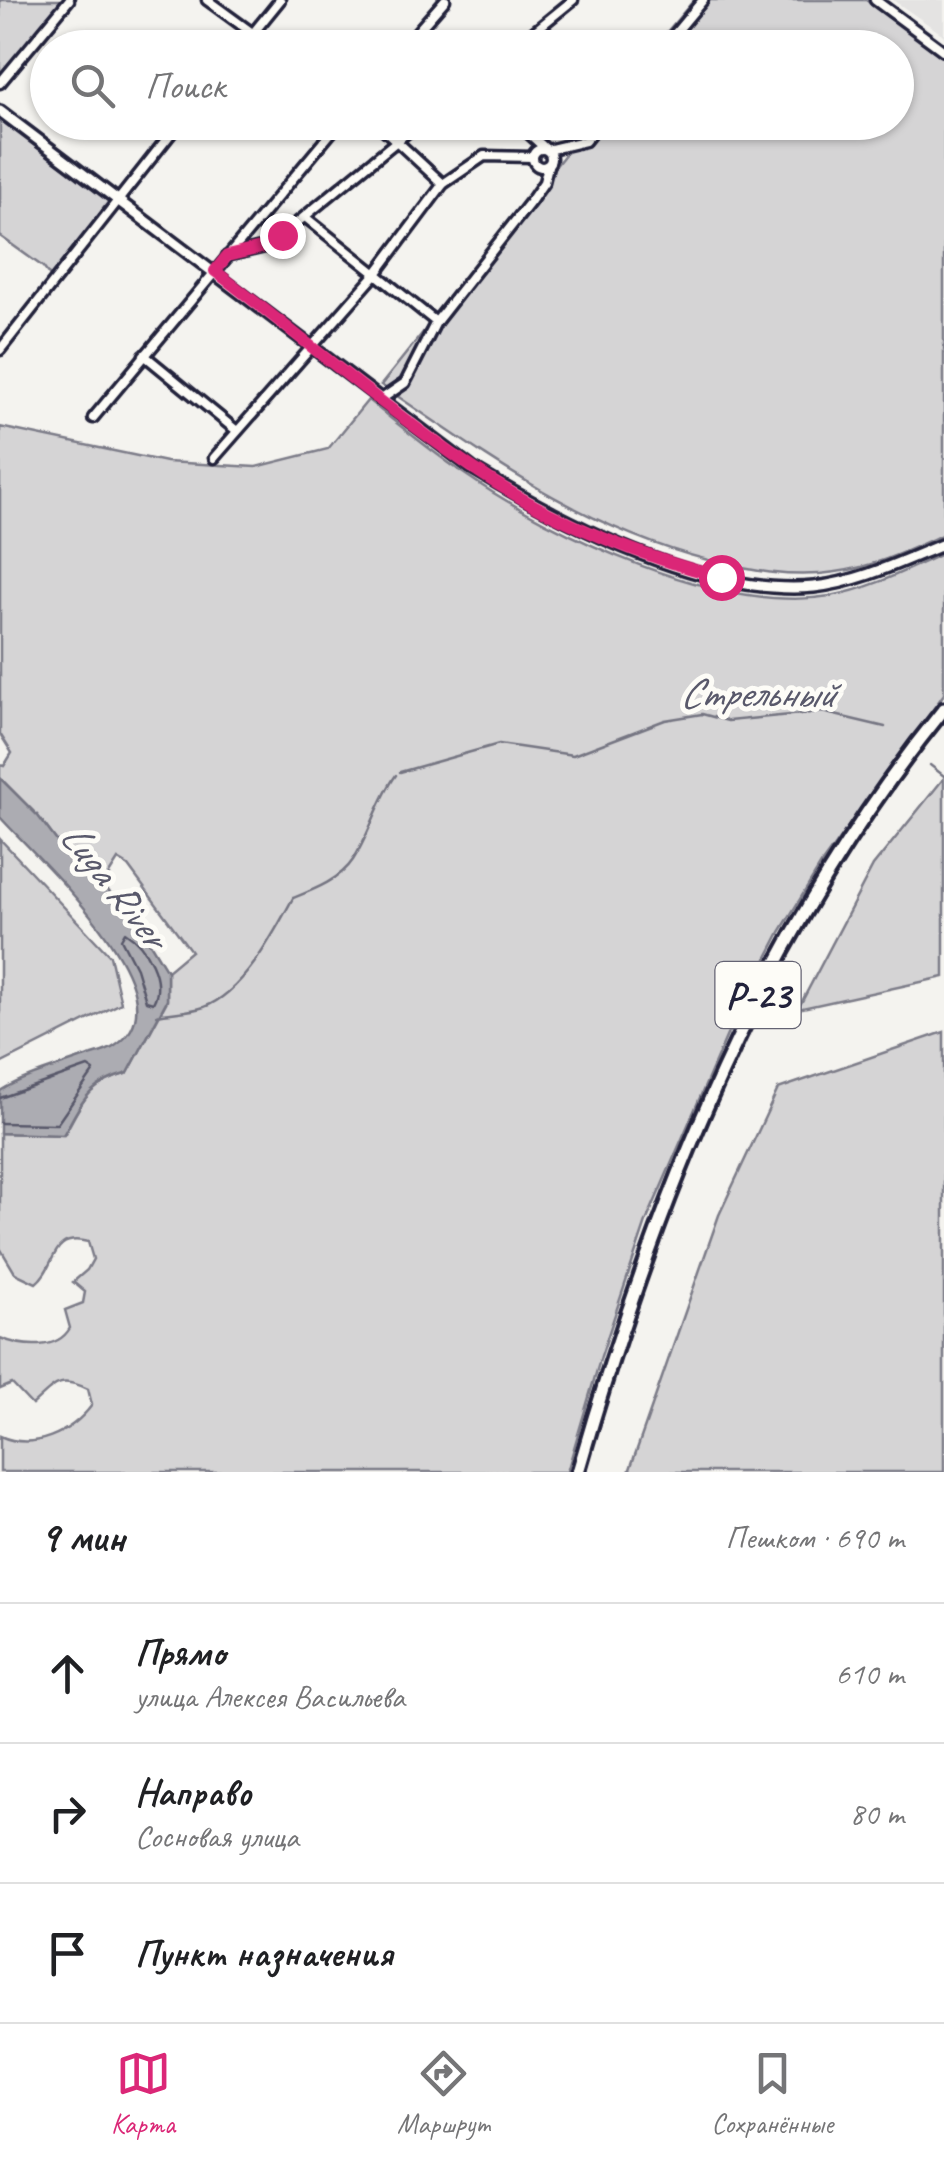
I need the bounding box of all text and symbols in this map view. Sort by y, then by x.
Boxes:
search box [30,30,914,140]
icon: search [65,58,120,113]
text: Поиск [145,62,225,109]
route end [260,213,306,259]
route start [699,555,745,601]
water label: Стрельный [680,667,842,720]
water label: Luga River [48,812,184,964]
road number: Р-23 [716,962,800,1028]
text: 9 мин [40,1511,125,1564]
text: Пешком · 690 m [725,1517,904,1558]
text: Прямо [135,1629,225,1676]
icon: ahead [40,1646,95,1701]
text: 610 m [835,1653,904,1694]
text: улица Алексея Васильева [135,1676,405,1717]
text: Направо [135,1769,251,1816]
icon: right [40,1786,95,1841]
text: 80 m [850,1793,904,1834]
text: Сосновая улица [135,1816,299,1857]
icon: arrive [40,1926,95,1981]
text: Пункт назначения [135,1930,392,1977]
tab: Карта [111,2046,175,2141]
tab: Маршрут [397,2046,489,2141]
tab: Сохранённые [711,2046,833,2141]

